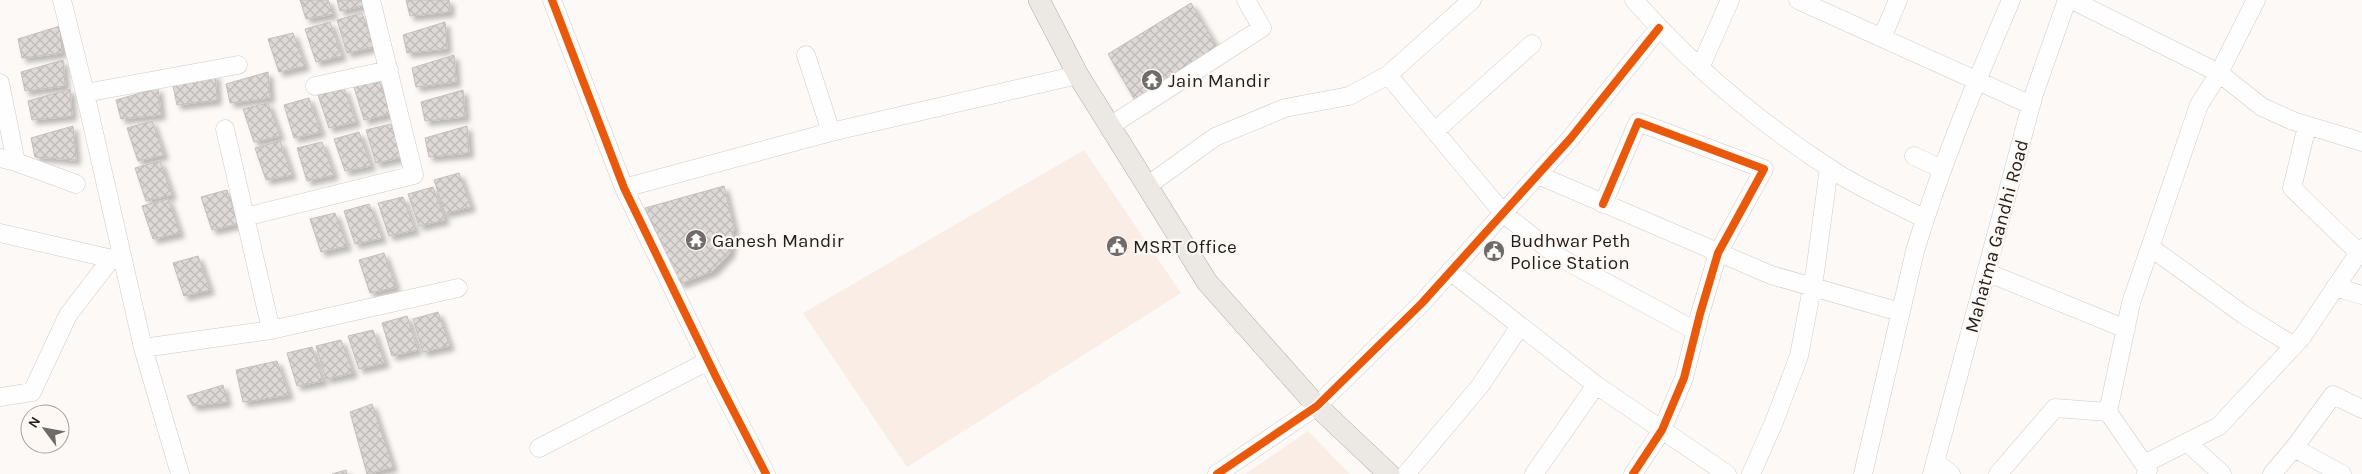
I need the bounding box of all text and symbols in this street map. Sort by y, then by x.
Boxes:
temple icon: Jain Mandir [1140,68,1164,92]
place label: Jain Mandir [1168,70,1270,92]
street label: Mahatma Gandhi Road [1961,137,2033,335]
temple icon: Ganesh Mandir [684,228,708,252]
place label: Ganesh Mandir [712,230,844,252]
place label: Budhwar Peth Police Station [1510,230,1631,274]
public building icon: MSRT Office [1105,234,1129,258]
place label: MSRT Office [1133,236,1237,258]
public building icon: Budhwar Peth Police Station [1482,239,1506,263]
north arrow [20,404,70,454]
text: N [25,414,44,431]

